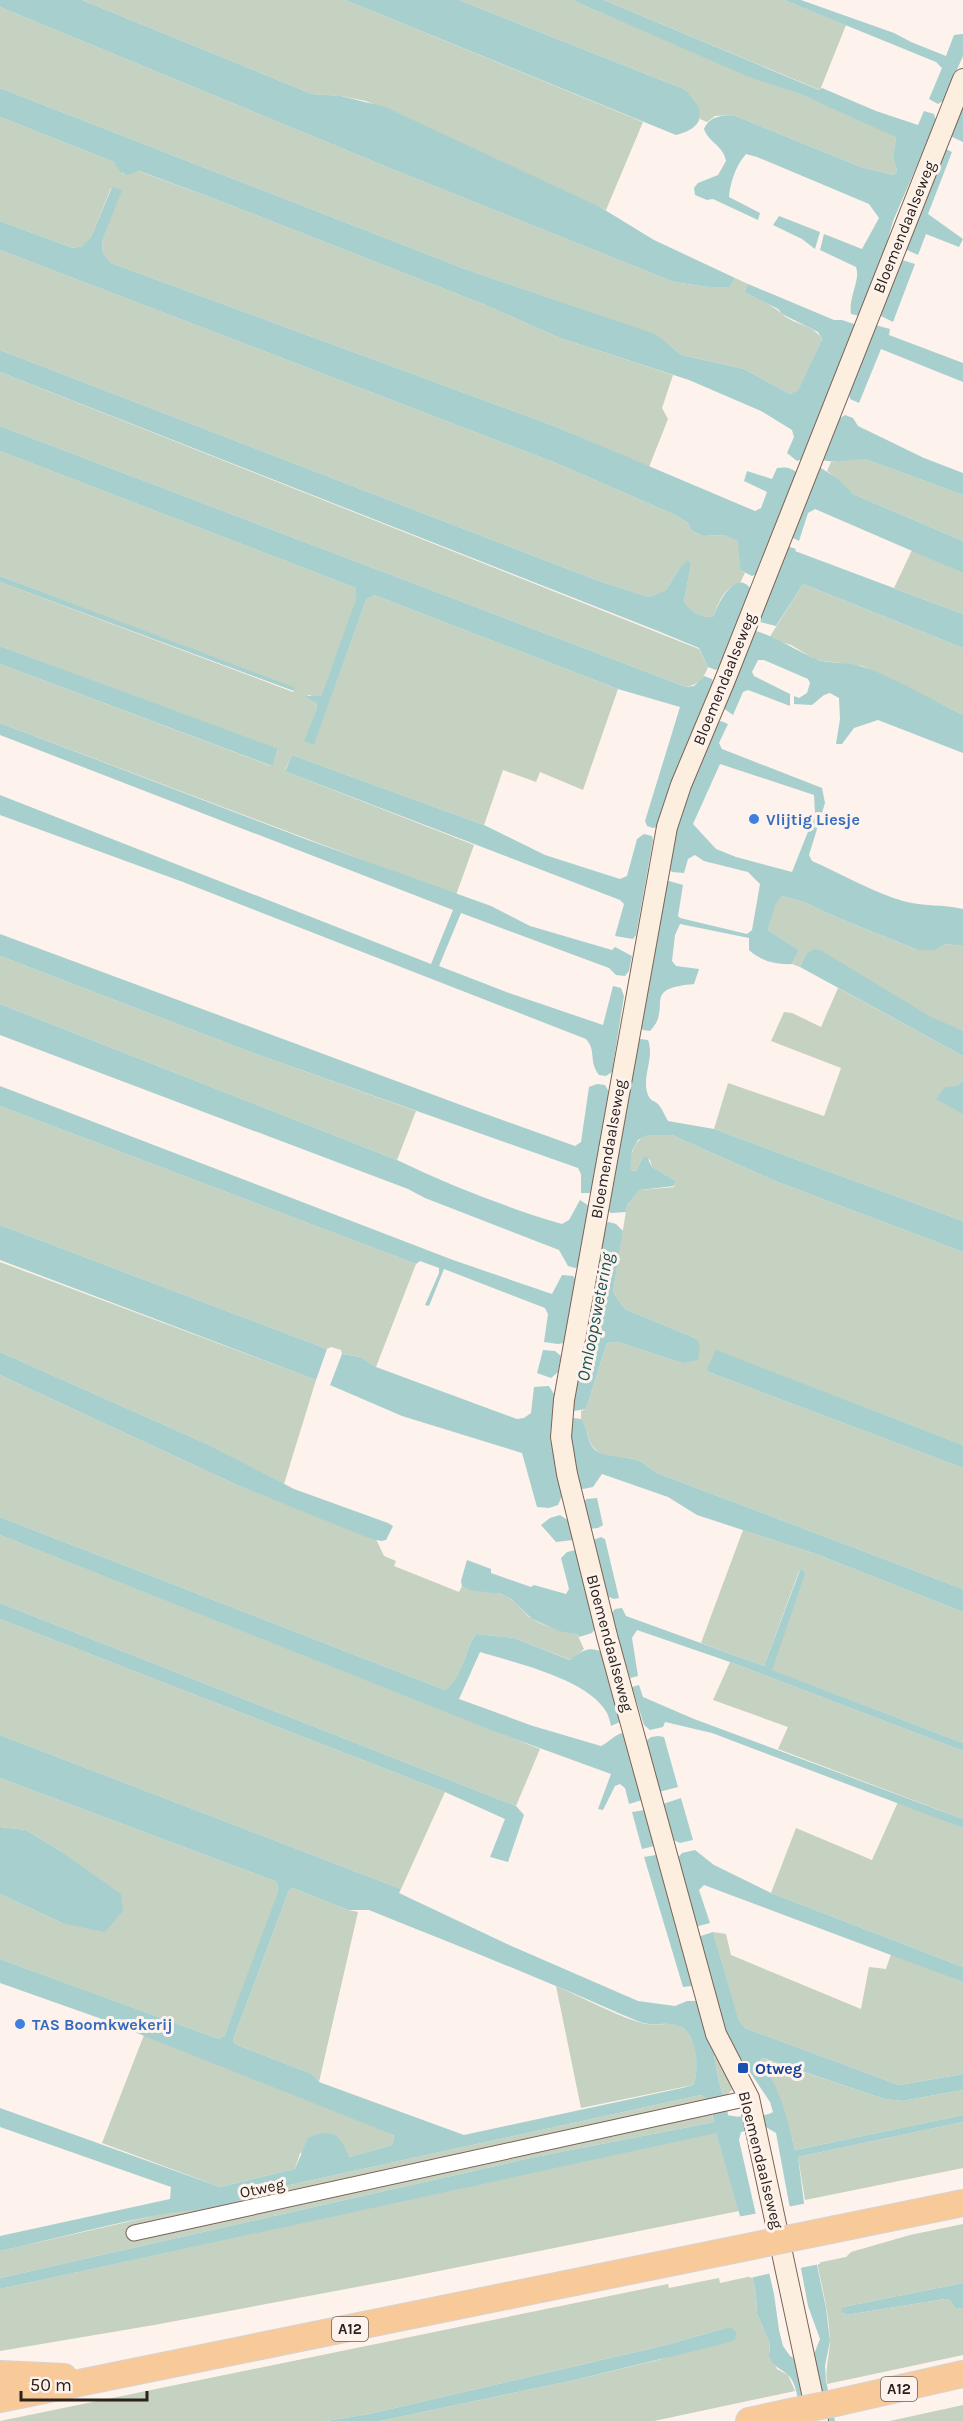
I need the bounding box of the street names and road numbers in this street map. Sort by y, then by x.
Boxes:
street label: Bloemendaalseweg [869,158,939,296]
street label: Bloemendaalseweg [689,610,759,748]
street label: Bloemendaalseweg [586,1078,630,1220]
street label: Bloemendaalseweg [583,1572,637,1714]
street label: Bloemendaalseweg [735,2089,787,2231]
street label: Otweg [238,2174,286,2202]
road number: A12 [332,2317,368,2341]
road number: A12 [881,2377,917,2401]

